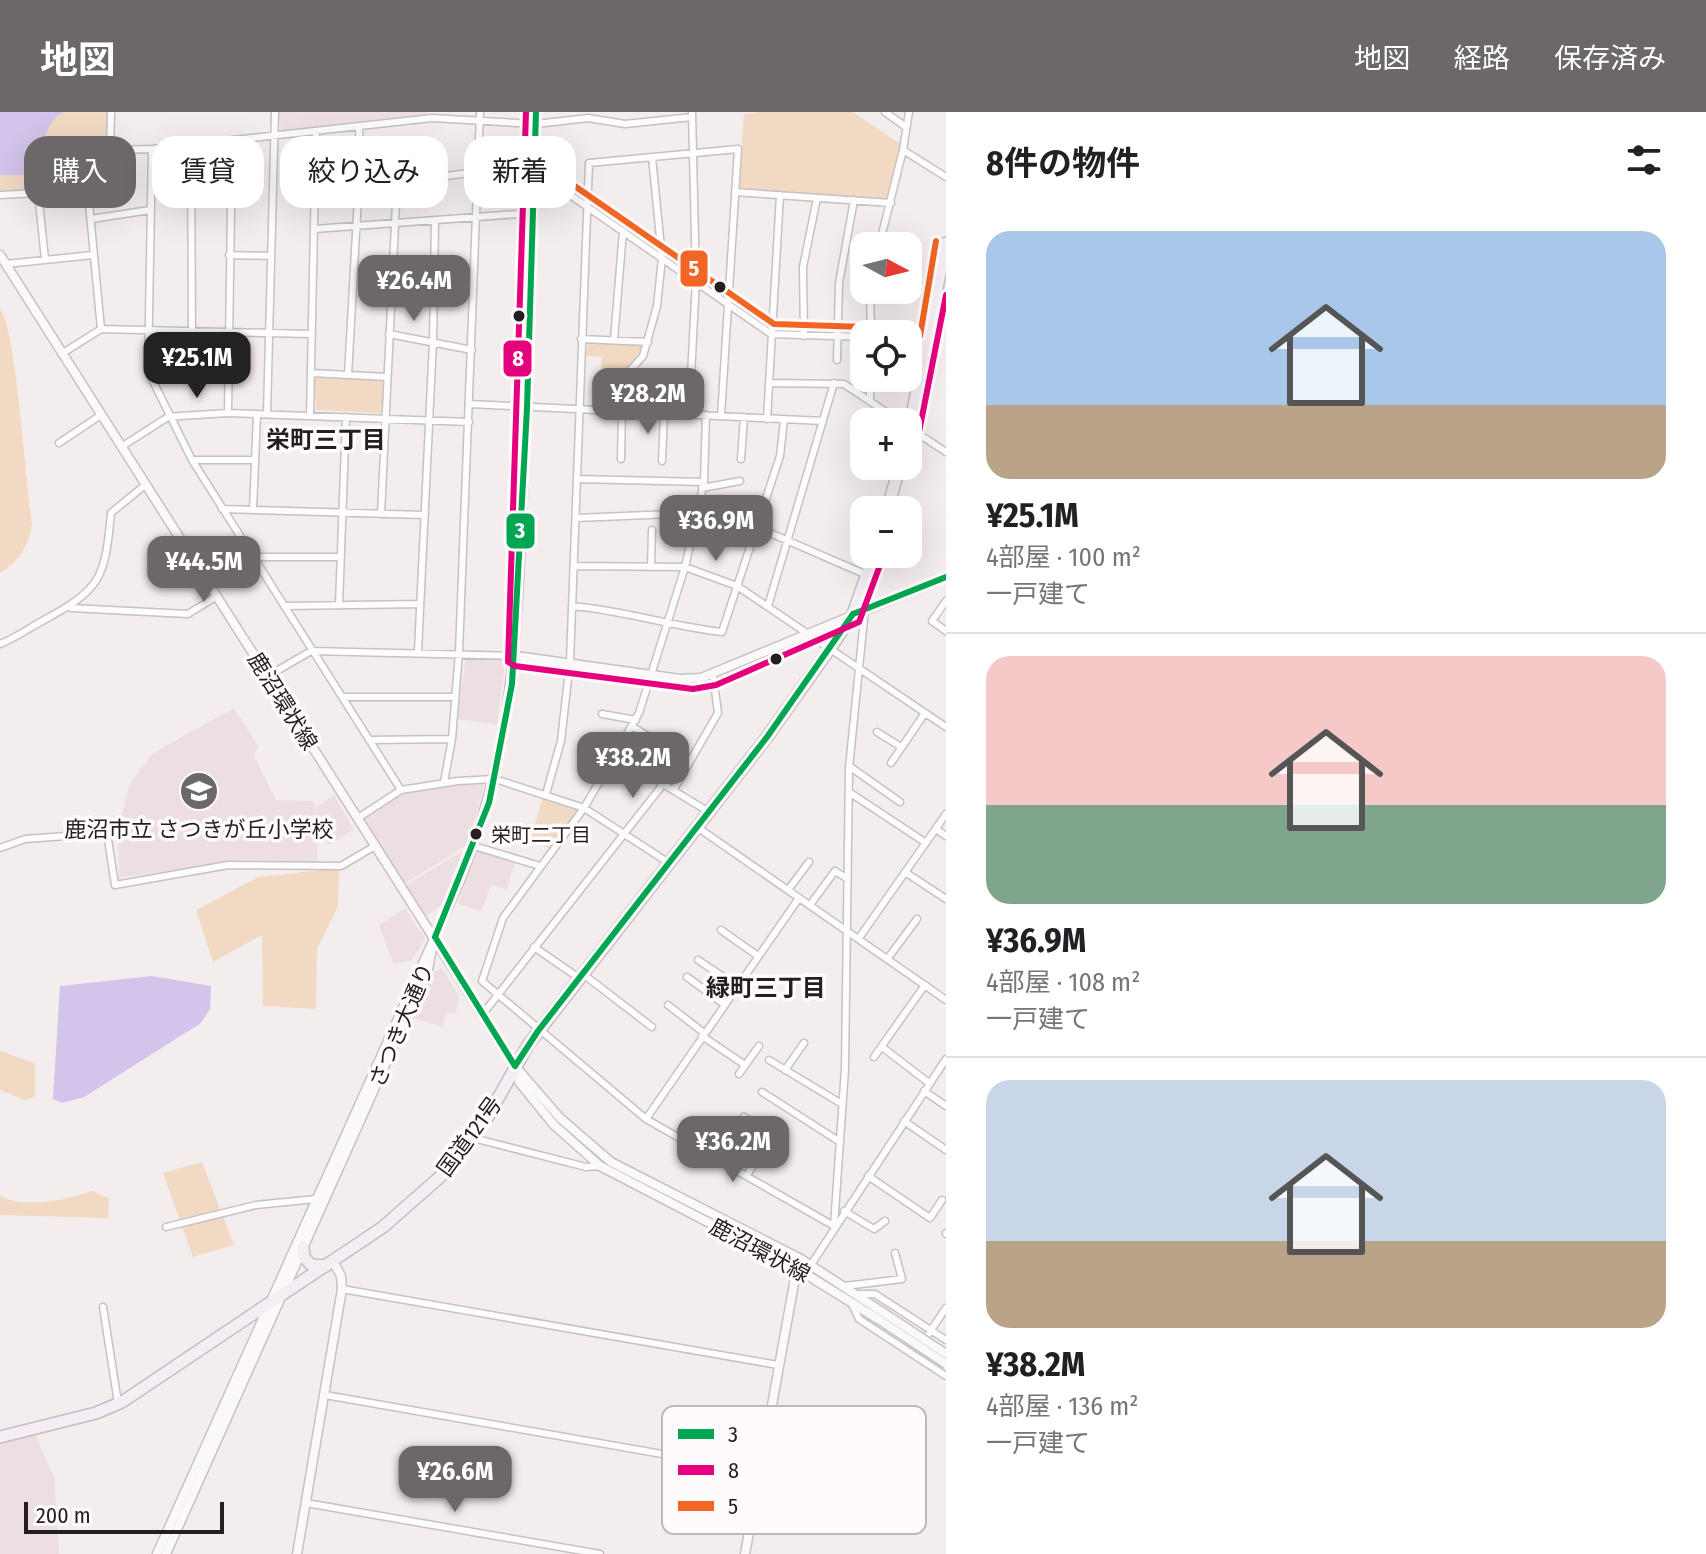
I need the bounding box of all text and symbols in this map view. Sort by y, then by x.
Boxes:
text: 地図 [40,37,116,83]
text: 地図 [1354,42,1410,75]
text: 経路 [1454,42,1510,75]
text: 保存済み [1554,42,1666,75]
chip: 購入 [24,136,136,208]
chip: 賃貸 [152,136,264,208]
chip: 絞り込み [280,136,448,208]
chip: 新着 [464,136,576,208]
icon: filters [1622,138,1666,182]
text: 8件の物件 [986,143,1140,184]
north arrow [850,232,922,304]
map controls [850,232,922,568]
line badge: 5 [679,249,709,288]
pin: ¥26.4M [349,255,479,323]
text: 5 [689,255,700,282]
text: ¥26.4M [376,265,452,296]
unlabelled marker [712,279,728,295]
icon: home [1254,283,1398,427]
unlabelled marker [511,308,527,324]
button: locate [850,320,922,392]
pin: ¥25.1M [132,332,262,400]
line badge: 8 [502,339,533,378]
text: ¥25.1M [162,342,232,373]
text: 8 [512,345,524,372]
pin: ¥28.2M [583,368,713,436]
text: ¥28.2M [610,378,686,409]
button: + [850,408,922,480]
district label: 栄町三丁目 [266,426,386,454]
pin: ¥36.9M [651,495,781,563]
text: ¥25.1M [986,495,1079,536]
button: − [850,496,922,568]
text: ¥36.9M [678,505,754,536]
line badge: 3 [505,512,536,550]
text: 3 [514,517,525,544]
pin: ¥44.5M [139,536,269,604]
text: 4部屋 · 100 m² [986,542,1141,573]
text: ¥44.5M [165,546,243,577]
text: 一戸建て [986,579,1090,610]
street label: 鹿沼環状線 [242,647,323,755]
unlabelled marker [768,651,784,667]
icon: home [1254,708,1398,852]
pin: ¥38.2M [568,732,698,800]
text: ¥38.2M [595,742,671,773]
school or university icon: 鹿沼市立 さつきが丘小学校 [178,770,220,812]
place label: 鹿沼市立 さつきが丘小学校 [64,816,334,843]
place label: 栄町二丁目 [491,823,591,847]
marker: 栄町二丁目 [468,826,484,842]
text: ¥36.9M [986,920,1086,961]
street label: さつき大通り [363,959,440,1091]
text: 4部屋 · 108 m² [986,967,1140,998]
district label: 緑町三丁目 [706,974,826,1002]
text: 一戸建て [986,1004,1090,1035]
street label: 国道121号 [431,1091,507,1182]
pin: ¥36.2M [668,1116,798,1184]
text: ¥36.2M [695,1126,771,1157]
icon: home [1254,1132,1398,1276]
street label: 鹿沼環状線 [705,1213,815,1288]
text: ¥38.2M [986,1344,1085,1385]
text: 4部屋 · 136 m² [986,1391,1138,1422]
legend [662,1406,926,1534]
text: 3 [728,1421,738,1448]
text: 一戸建て [986,1428,1090,1459]
pin: ¥26.6M [390,1446,520,1514]
text: ¥26.6M [417,1456,493,1487]
text: 8 [728,1457,739,1484]
text: 5 [728,1493,738,1520]
scale bar [24,1498,224,1534]
text: 200 m [36,1502,91,1529]

